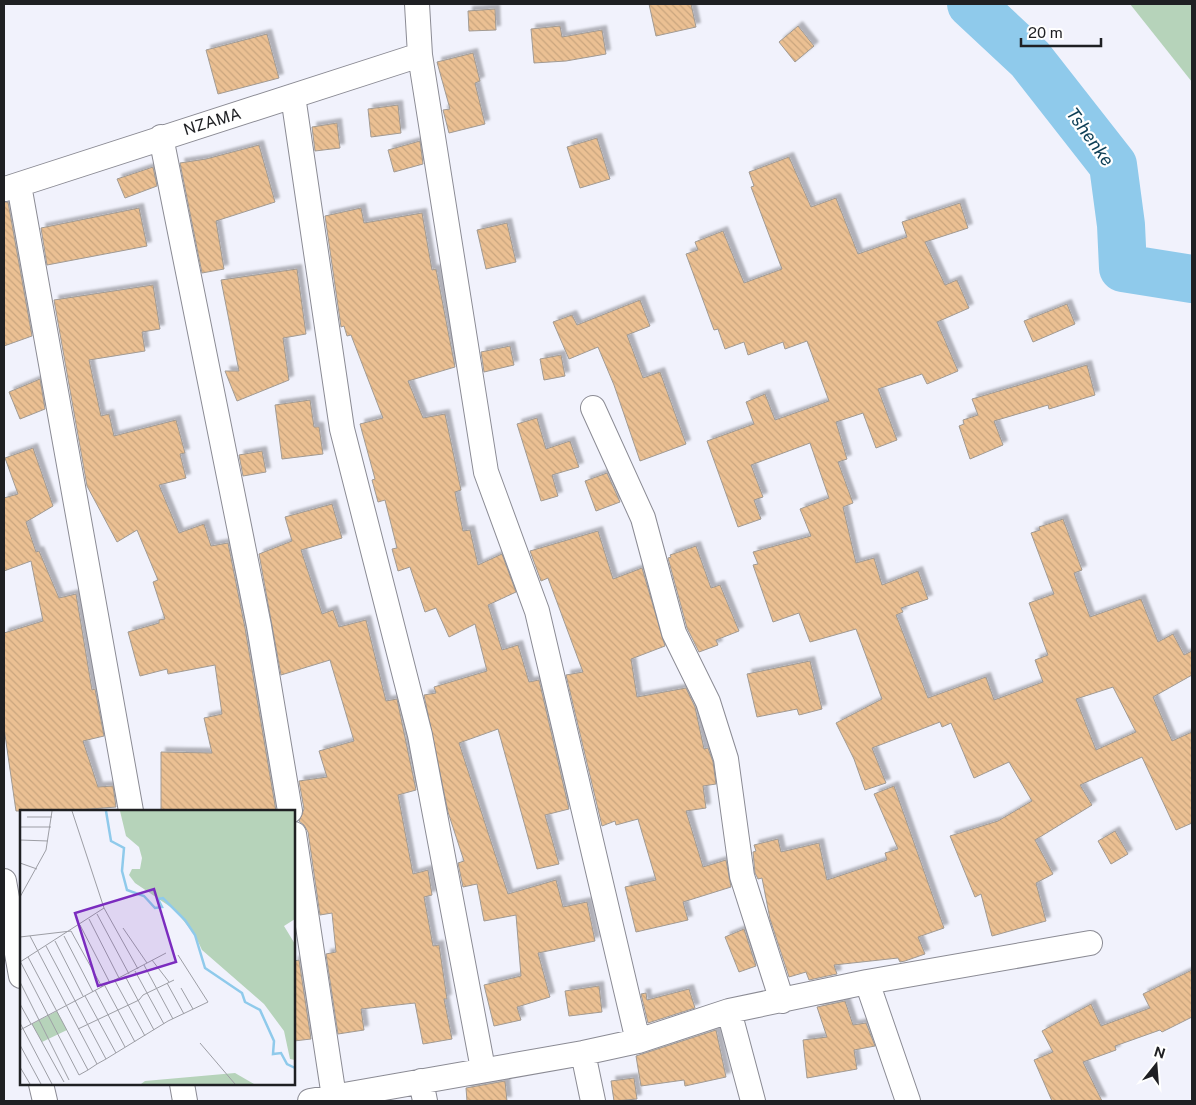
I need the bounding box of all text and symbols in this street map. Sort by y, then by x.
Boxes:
scale bar [1021,15,1101,47]
text: 20 m [1028,24,1063,41]
water label: Tshenke [1062,103,1119,170]
street label: NZAMA [181,104,243,139]
inset map [20,810,295,1085]
north arrow [1131,1040,1181,1090]
text: N [1152,1043,1167,1062]

